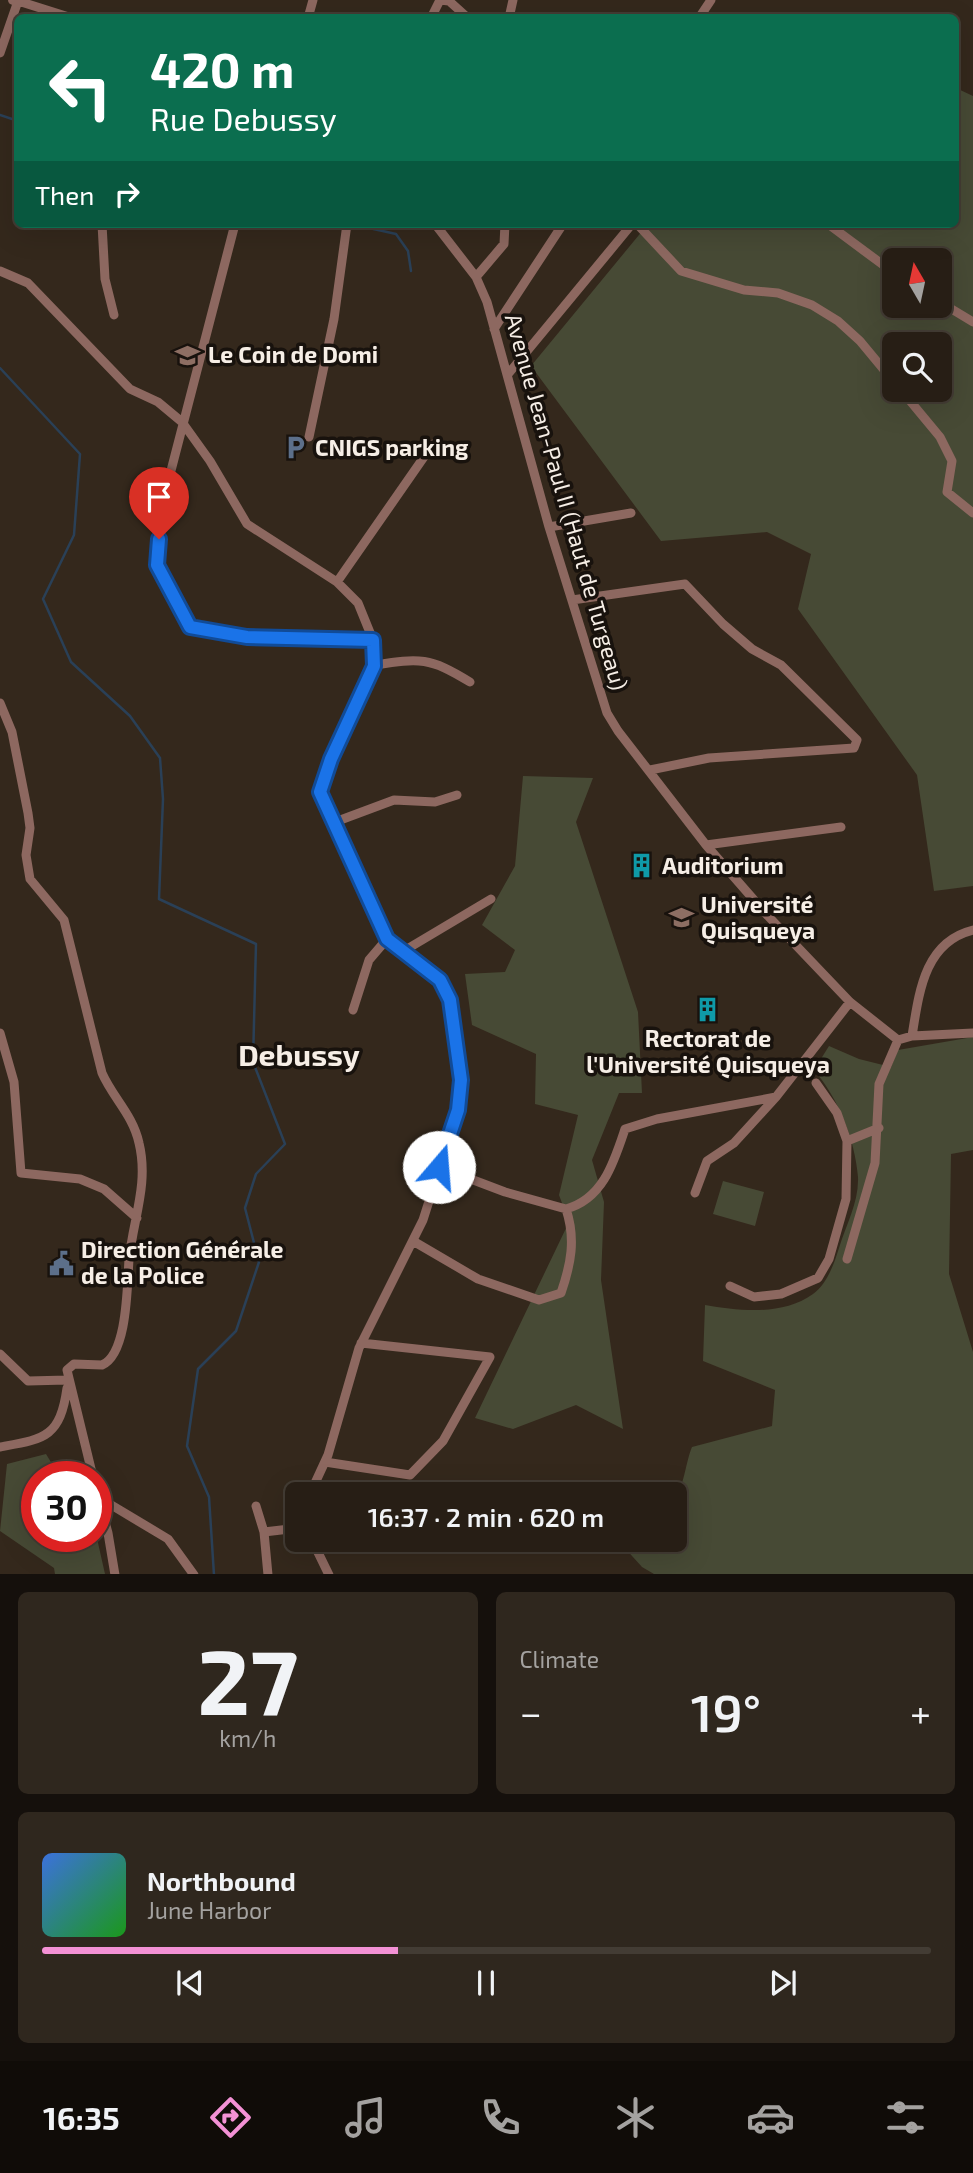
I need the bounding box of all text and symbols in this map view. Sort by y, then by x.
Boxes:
text: 420 m [150,39,294,98]
icon: left [35,42,126,133]
text: Rue Debussy [150,99,337,137]
icon: right [108,175,146,213]
text: Then [35,179,94,210]
north arrow [882,248,952,318]
map controls [882,248,952,402]
street label: Avenue Jean-Paul II (Haut de Turgeau) [500,310,634,693]
button: search [882,332,952,402]
place label: Le Coin de Domi [208,340,378,368]
school or university icon: Le Coin de Domi [174,341,202,369]
place label: CNIGS parking [315,433,469,461]
parking icon: CNIGS parking [281,434,309,462]
pin [129,467,189,539]
icon: arrive [140,478,178,516]
place label: Auditorium [662,851,784,879]
building icon: Auditorium [628,852,656,880]
place label: Université Quisqueya [701,890,815,945]
school or university icon: Université Quisqueya [667,904,695,932]
building icon: Rectorat de l'Université Quisqueya [694,995,722,1023]
place label: Rectorat de l'Université Quisqueya [586,1024,830,1079]
district label: Debussy [238,1036,360,1073]
position arrow [402,1130,476,1204]
place label: Direction Générale de la Police [81,1235,284,1289]
public building icon: Direction Générale de la Police [47,1249,75,1277]
speed limit sign: 30 [21,1461,112,1552]
text: 16:37 · 2 min · 620 m [368,1501,604,1532]
text: 27 [197,1624,298,1733]
text: Climate [520,1645,599,1673]
text: 19° [691,1680,761,1742]
text: − [520,1689,542,1735]
text: + [910,1689,931,1735]
text: km/h [219,1724,276,1752]
text: Northbound [147,1865,296,1896]
text: June Harbor [147,1896,271,1924]
icon: previous [171,1964,209,2002]
icon: pause [467,1964,505,2002]
icon: next [764,1964,802,2002]
icon: directions [206,2093,255,2142]
icon: music [341,2093,390,2142]
icon: phone [476,2093,525,2142]
icon: climate [611,2093,660,2142]
icon: car [746,2093,795,2142]
icon: filters [881,2093,930,2142]
text: 16:35 [43,2098,120,2136]

